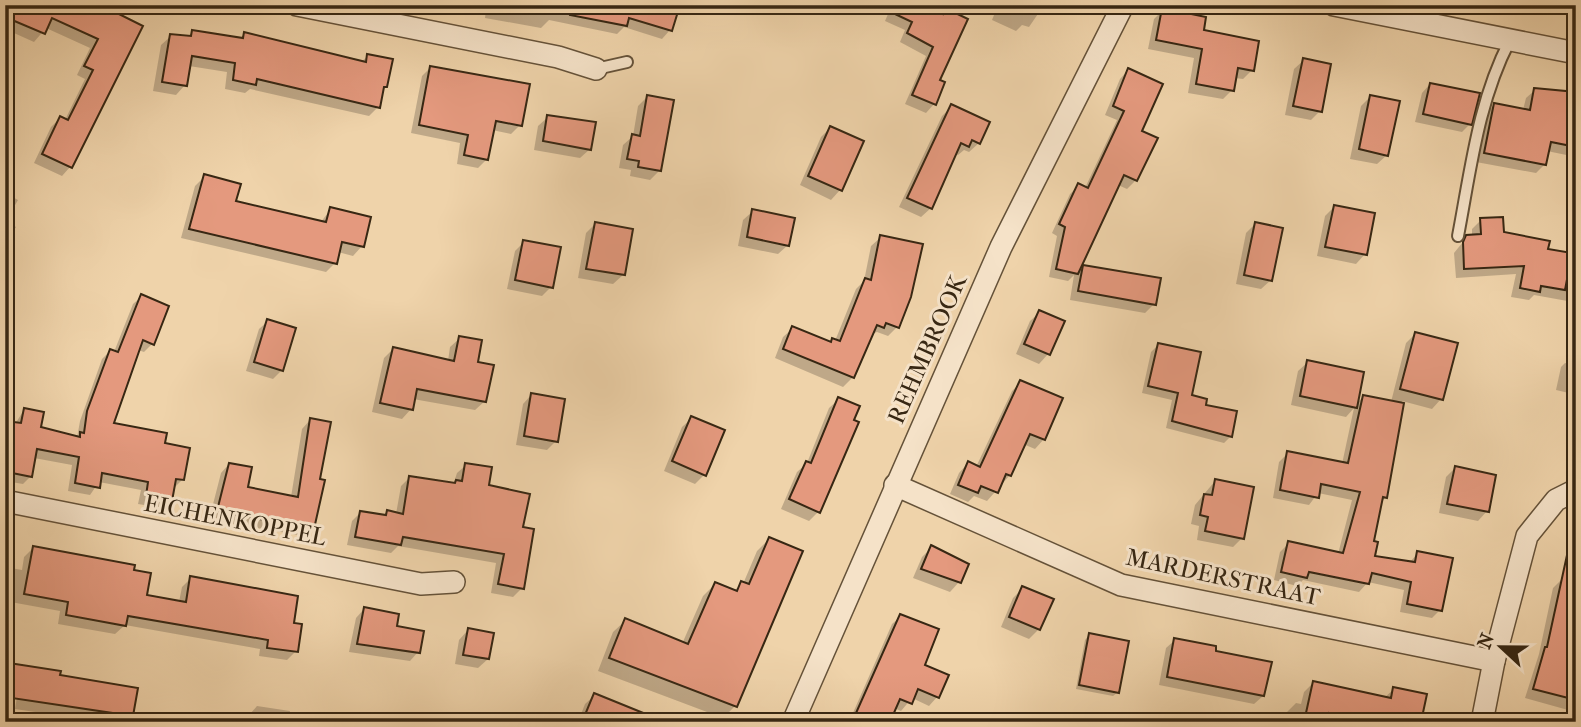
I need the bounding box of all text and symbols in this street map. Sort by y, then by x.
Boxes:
street label: REHMBROOK [882,269,973,428]
street label: EICHENKOPPEL [142,489,329,551]
street label: MARDERSTRAAT [1123,543,1323,611]
north arrow [1466,612,1536,682]
text: N [1473,630,1499,652]

